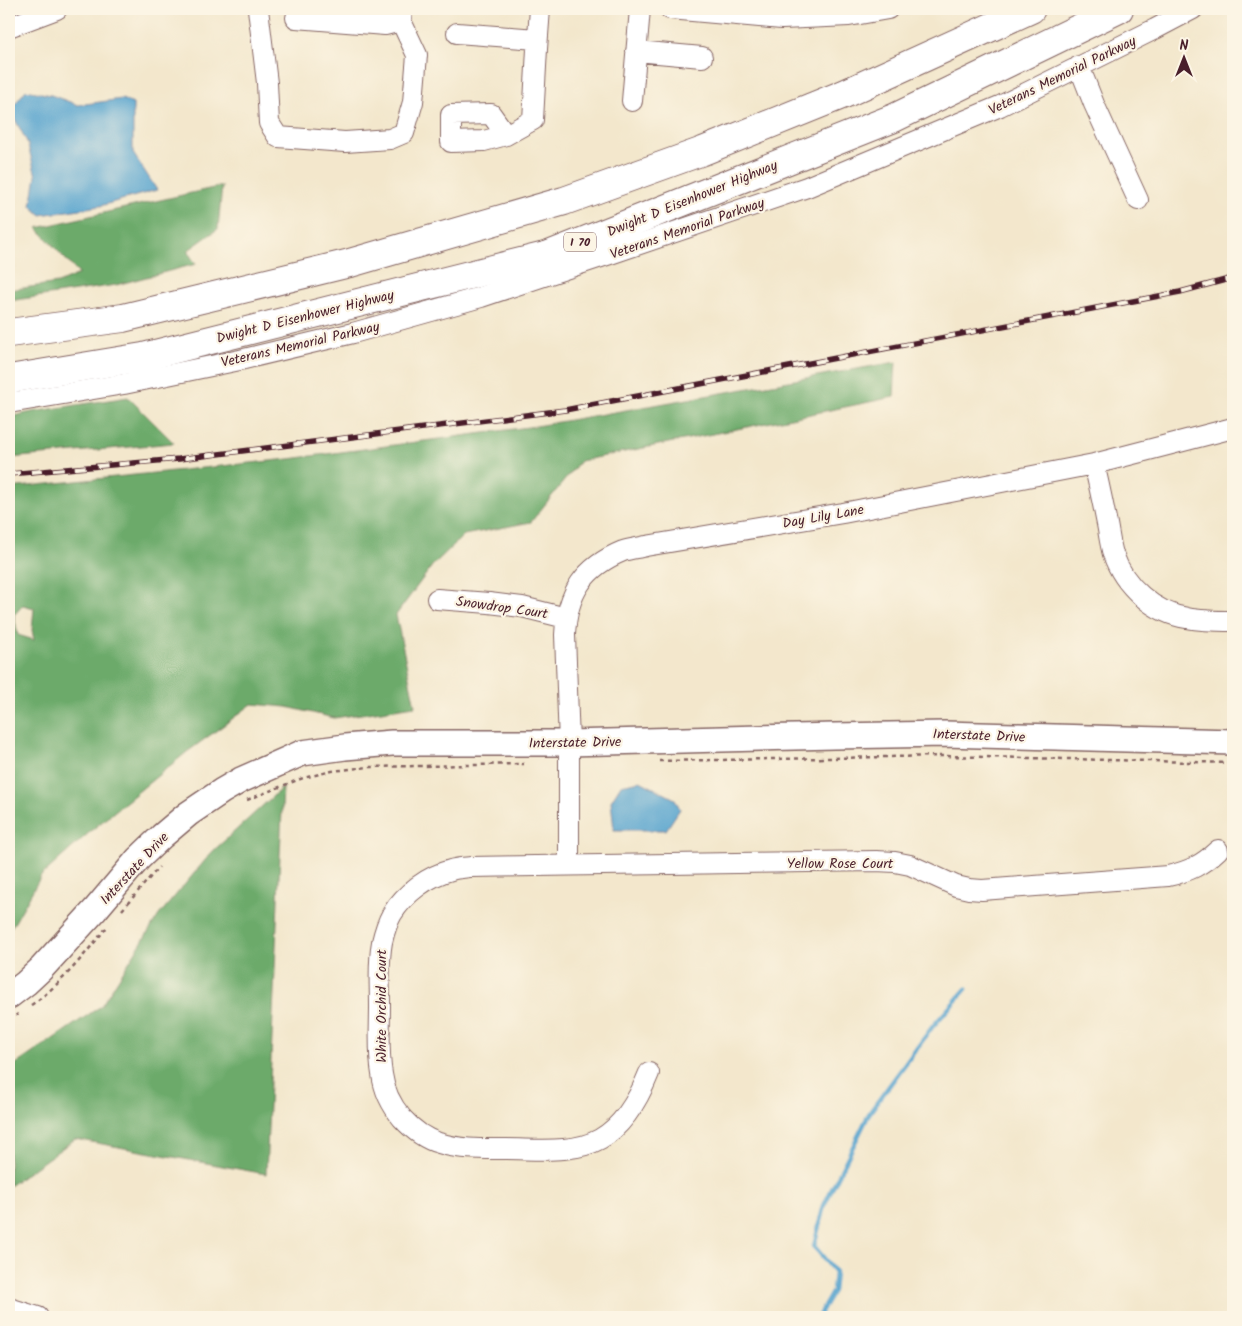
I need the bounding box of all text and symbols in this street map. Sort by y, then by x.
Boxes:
street label: Veterans Memorial Parkway [985,30,1140,121]
north arrow [1160,32,1210,82]
text: N [1180,35,1189,57]
street label: Dwight D Eisenhower Highway [604,154,781,243]
street label: Veterans Memorial Parkway [607,192,768,266]
road number: I 70 [564,232,596,252]
street label: Dwight D Eisenhower Highway [214,284,397,350]
street label: Veterans Memorial Parkway [219,316,382,374]
street label: Day Lily Lane [781,499,866,535]
street label: Snowdrop Court [455,591,550,625]
street label: Interstate Drive [932,723,1026,749]
street label: Interstate Drive [529,731,622,755]
street label: Interstate Drive [95,827,175,910]
street label: Yellow Rose Court [787,853,894,875]
street label: White Orchid Court [371,949,393,1063]

